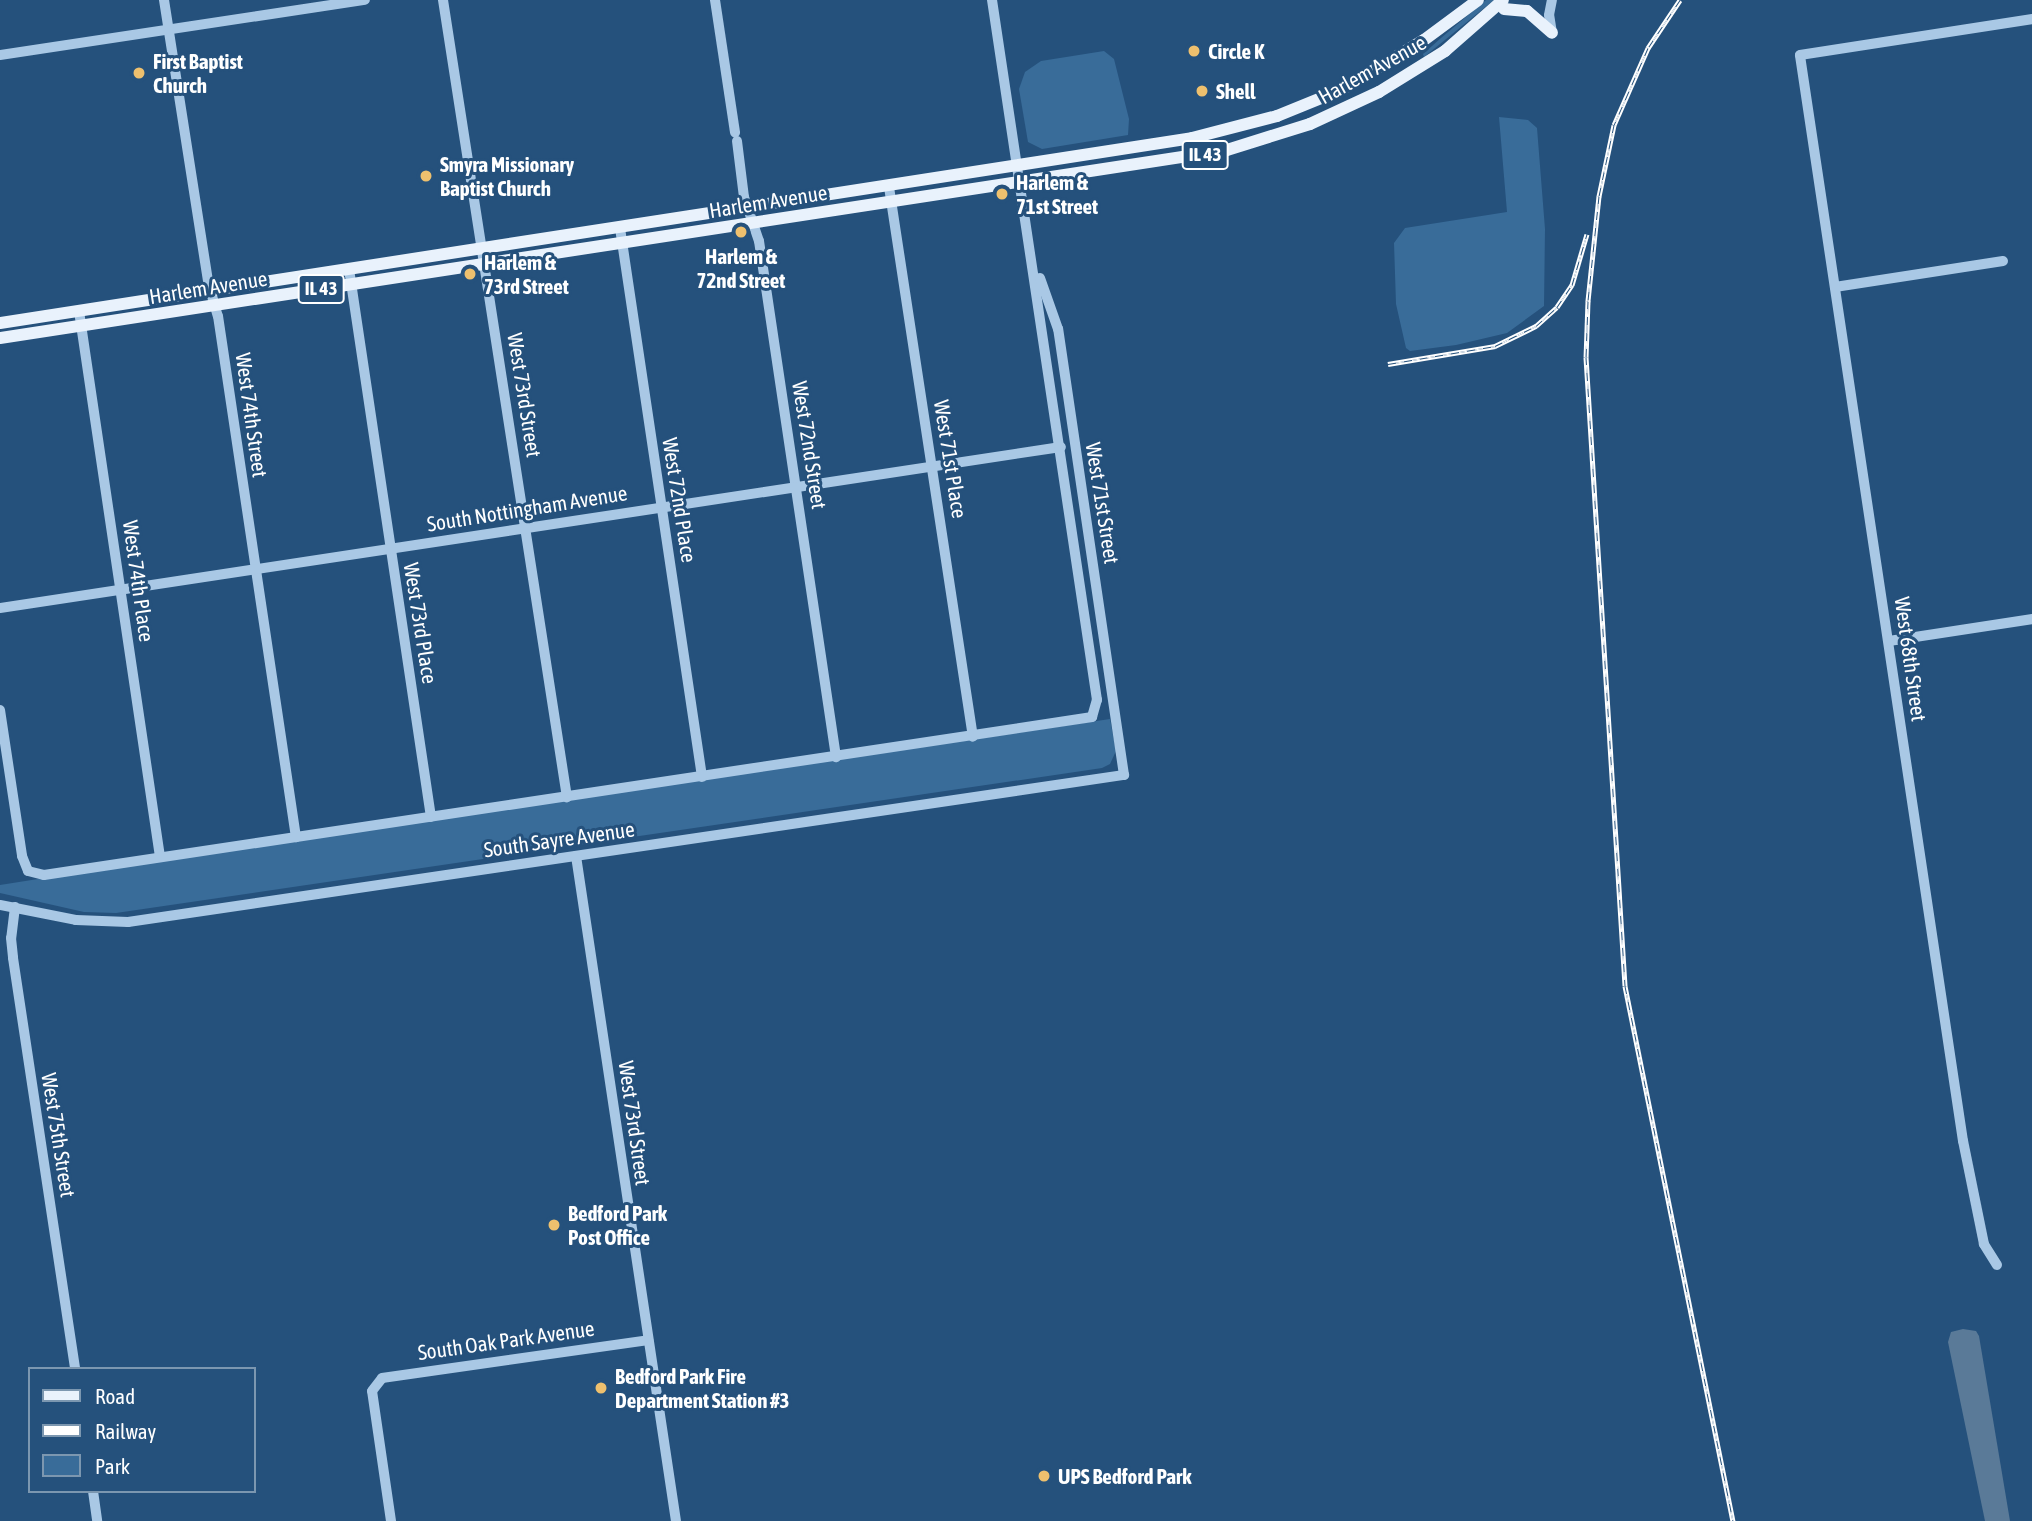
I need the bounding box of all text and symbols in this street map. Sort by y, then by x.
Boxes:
street label: Harlem Avenue [1314,29,1430,109]
place label: Circle K [1208,38,1264,64]
marker: Circle K [1186,43,1202,59]
place label: First Baptist Church [153,48,243,98]
marker: First Baptist Church [131,65,147,81]
place label: Shell [1216,78,1256,104]
marker: Shell [1194,83,1210,99]
road number: IL 43 [1180,140,1230,170]
place label: Smyra Missionary Baptist Church [440,151,574,201]
marker: Smyra Missionary Baptist Church [418,168,434,184]
place label: Harlem & 71st Street [1016,169,1098,219]
street label: Harlem Avenue [707,179,829,223]
marker: Harlem & 71st Street [994,186,1010,202]
marker: Harlem & 72nd Street [733,224,749,240]
place label: Harlem & 72nd Street [697,243,785,293]
place label: Harlem & 73rd Street [484,249,569,299]
street label: Harlem Avenue [147,265,269,309]
marker: Harlem & 73rd Street [462,266,478,282]
road number: IL 43 [296,274,346,304]
street label: West 73rd Street [503,331,547,459]
street label: West 74th Street [231,351,273,479]
street label: West 72nd Street [787,379,833,511]
street label: West 71st Place [929,398,973,520]
street label: West 72nd Place [658,436,702,564]
street label: West 71st Street [1081,440,1125,566]
street label: South Nottingham Avenue [425,480,629,536]
street label: West 74th Place [118,519,160,643]
street label: West 73rd Place [399,561,443,685]
street label: West 68th Street [1890,595,1932,723]
street label: South Sayre Avenue [482,816,636,862]
street label: West 73rd Street [614,1059,656,1187]
street label: West 75th Street [37,1071,81,1199]
place label: Bedford Park Post Office [568,1200,667,1250]
marker: Bedford Park Post Office [546,1217,562,1233]
street label: South Oak Park Avenue [416,1315,596,1365]
place label: Bedford Park Fire Department Station #3 [615,1363,789,1413]
legend [28,1367,256,1493]
marker: Bedford Park Fire Department Station #3 [593,1380,609,1396]
text: Road [95,1384,135,1408]
text: Railway [95,1419,156,1443]
text: Park [95,1454,130,1478]
place label: UPS Bedford Park [1058,1463,1191,1489]
marker: UPS Bedford Park [1036,1468,1052,1484]

